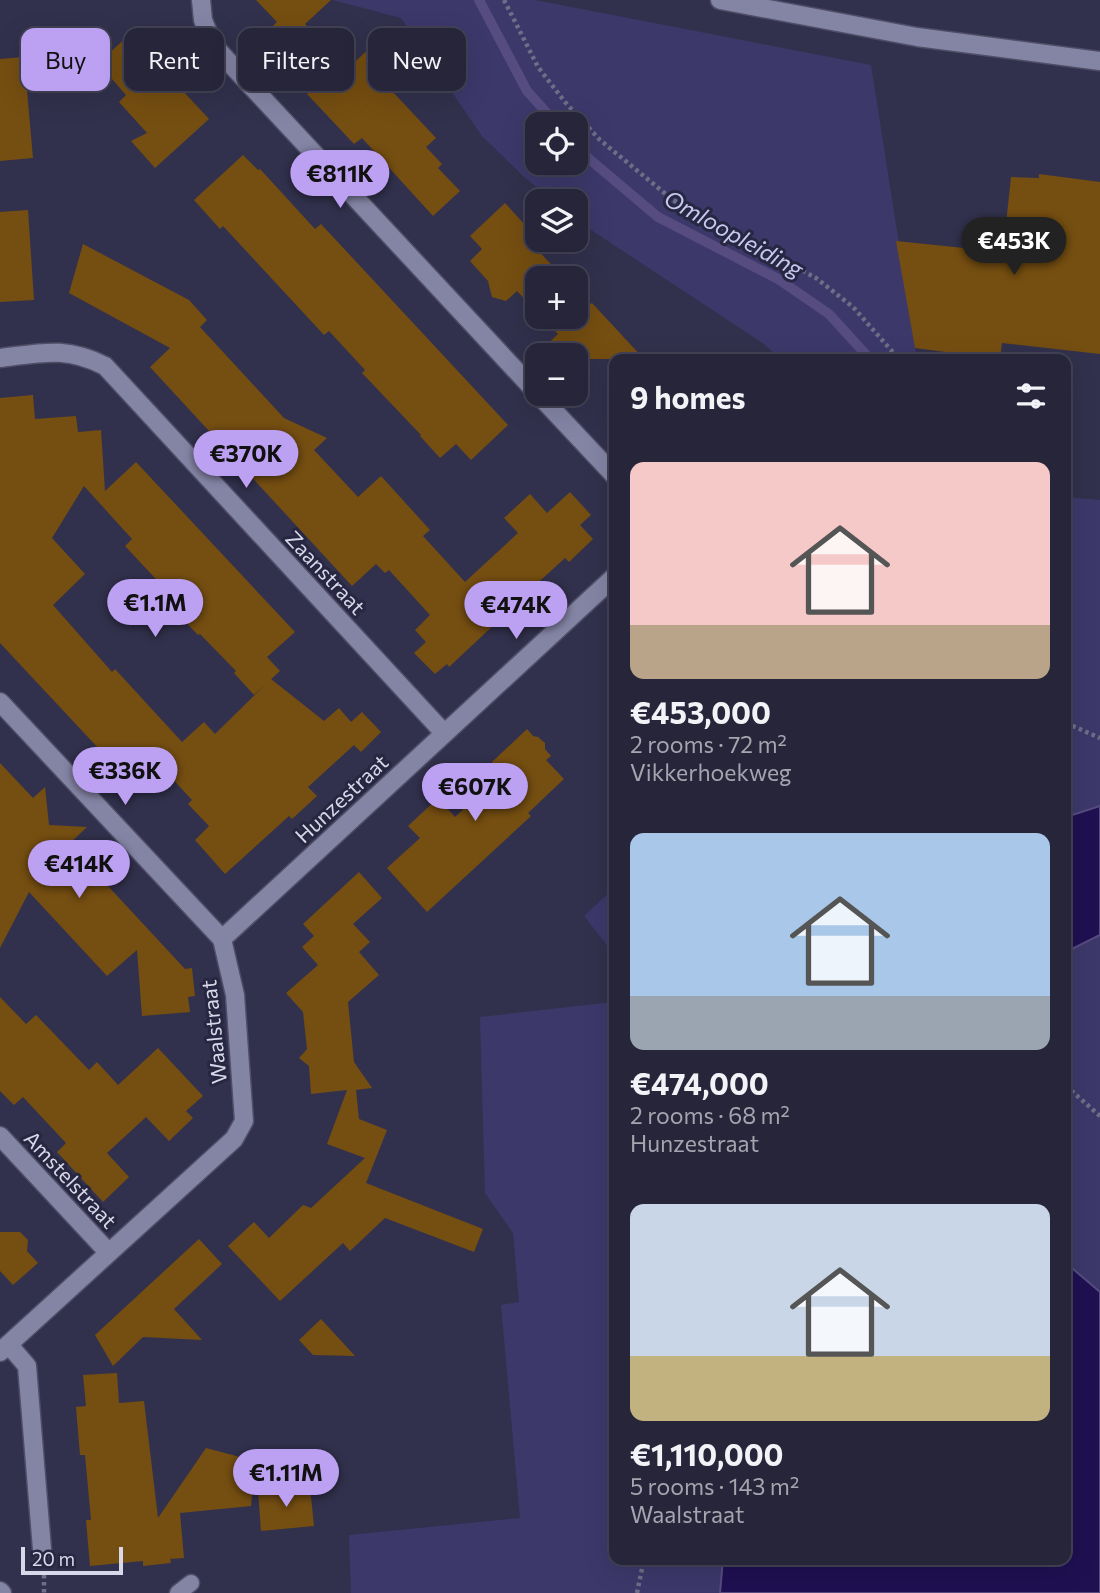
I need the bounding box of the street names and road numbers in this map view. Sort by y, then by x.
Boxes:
street label: Zaanstraat [281,525,371,619]
street label: Hunzestraat [289,749,393,847]
street label: Waalstraat [195,979,231,1085]
street label: Amstelstraat [20,1125,122,1233]

